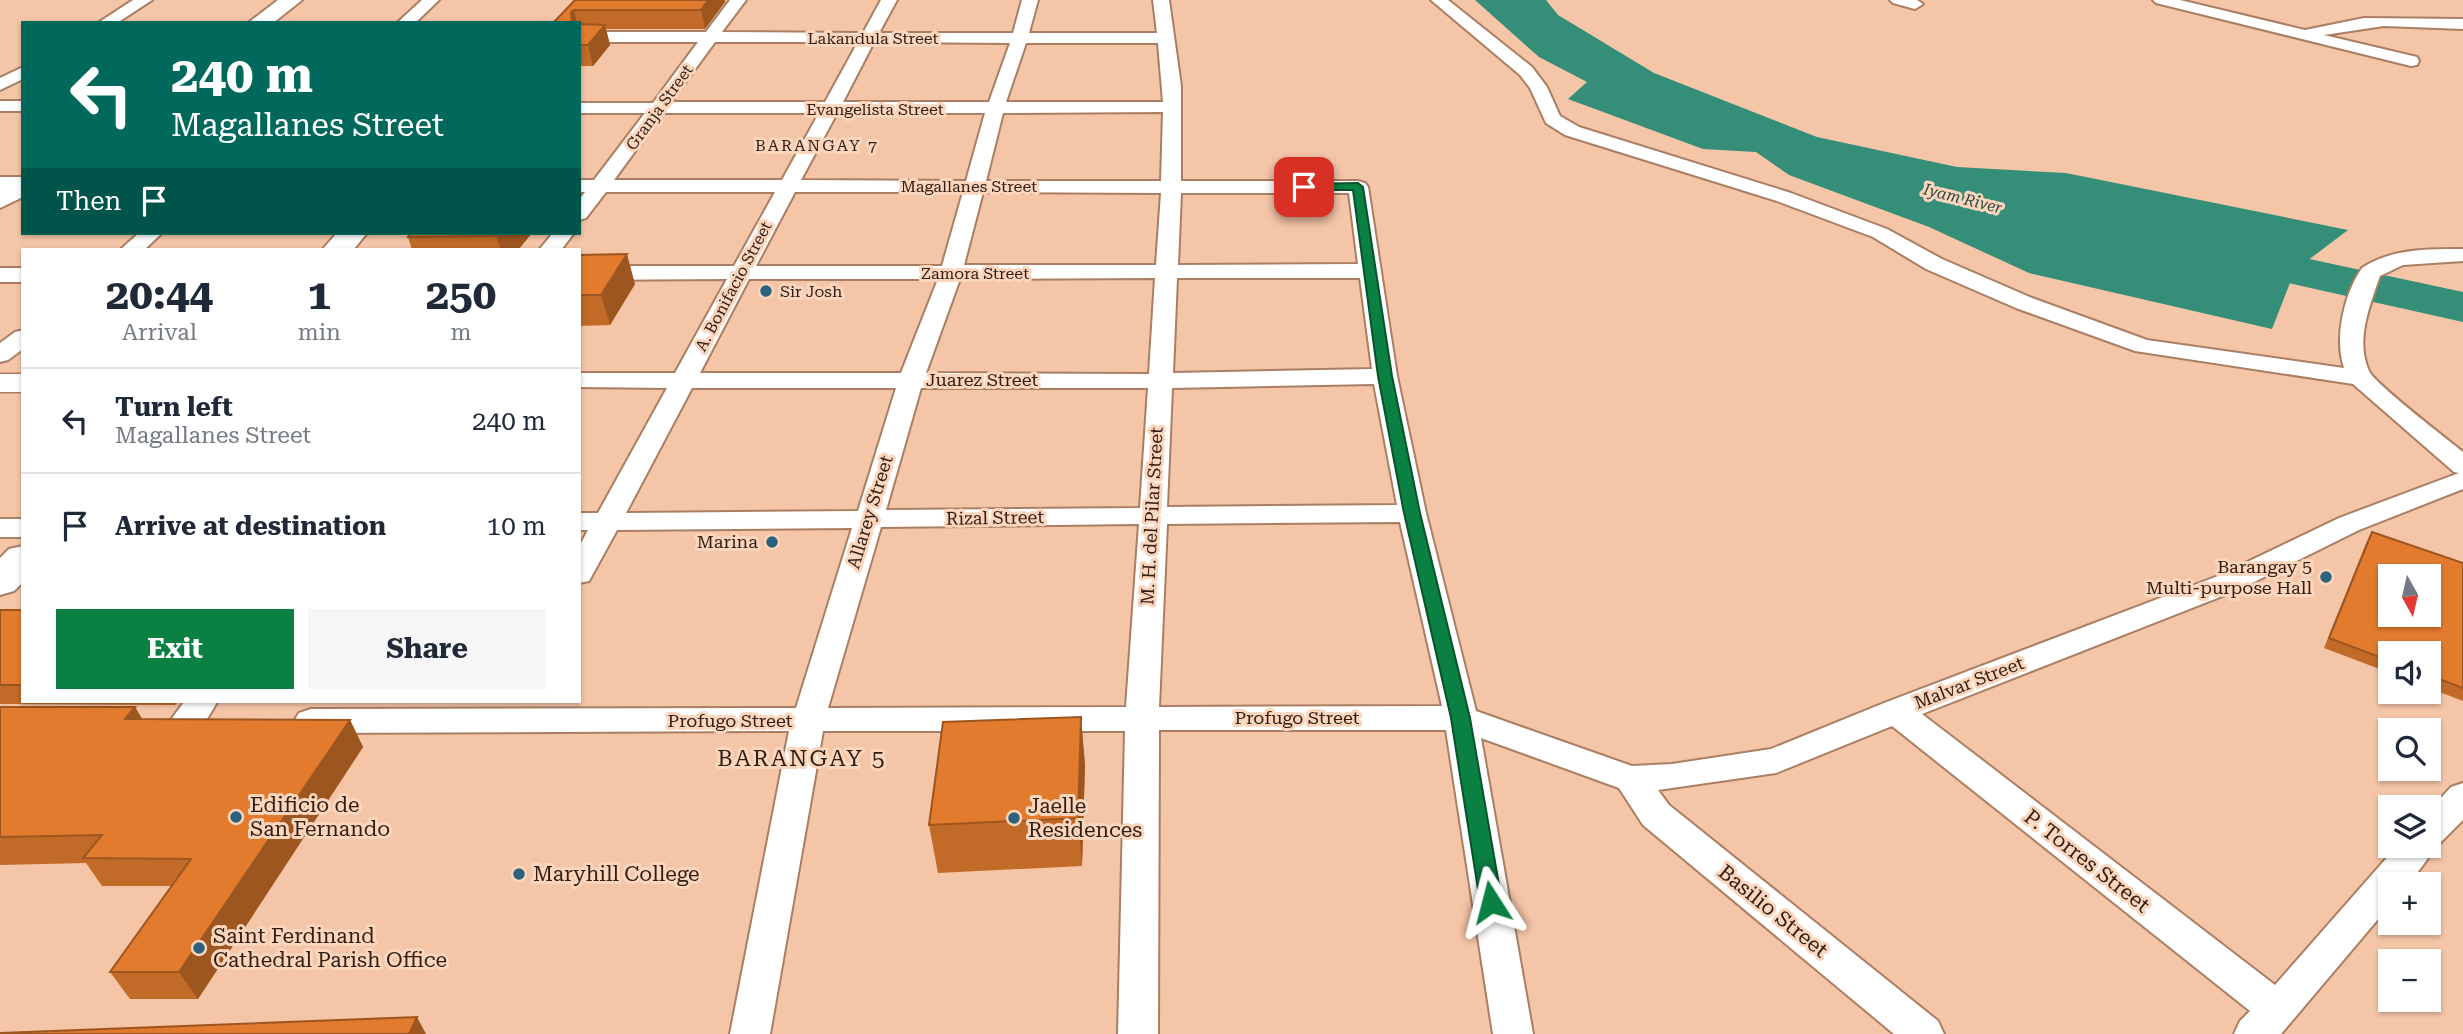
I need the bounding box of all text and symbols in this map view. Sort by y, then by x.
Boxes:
street label: Lakandula Street [807,29,939,48]
text: 240 m [171,47,313,104]
icon: left [56,49,147,140]
street label: Granja Street [622,61,697,154]
street label: Evangelista Street [806,100,944,119]
text: Magallanes Street [171,106,444,144]
district label: BARANGAY 7 [755,136,879,155]
pin [1274,157,1334,217]
icon: arrive [1285,168,1323,206]
street label: Magallanes Street [901,177,1037,196]
water label: Iyam River [1921,179,2004,217]
icon: arrive [135,182,173,220]
text: Then [56,186,121,216]
street label: A. Bonifacio Street [691,218,776,354]
street label: Zamora Street [921,264,1029,283]
text: 20:44 [106,270,213,319]
text: 1 [308,270,331,319]
text: 250 [426,270,496,319]
place label: Sir Josh [780,282,842,301]
marker: Sir Josh [758,283,774,299]
text: Arrival [122,319,197,346]
text: min [298,319,341,346]
text: m [450,319,471,346]
street label: Juarez Street [926,369,1039,390]
text: Turn left [115,392,233,422]
icon: left [56,402,94,440]
text: 240 m [472,406,546,436]
text: Magallanes Street [115,422,311,449]
street label: M. H. del Pilar Street [1136,426,1167,605]
street label: Allarey Street [842,452,897,571]
street label: Rizal Street [946,506,1045,529]
icon: arrive [56,507,94,545]
text: Arrive at destination [115,511,386,541]
text: 10 m [487,511,546,541]
place label: Marina [697,531,758,552]
marker: Marina [764,534,780,550]
place label: Barangay 5 Multi-purpose Hall [2146,556,2312,598]
north arrow [2378,564,2441,626]
map controls [2378,564,2441,1012]
marker: Barangay 5 Multi-purpose Hall [2318,569,2334,585]
button: Exit [56,609,294,689]
button: Share [308,609,546,689]
button: sound [2378,641,2441,704]
street label: Malvar Street [1911,652,2027,713]
street label: Profugo Street [1235,707,1360,728]
street label: Profugo Street [668,710,793,731]
button: search [2378,718,2441,781]
district label: BARANGAY 5 [717,745,887,772]
place label: Edificio de San Fernando [250,793,390,841]
place label: Jaelle Residences [1028,794,1142,842]
button: layers [2378,795,2441,858]
street label: P. Torres Street [2020,805,2155,917]
marker: Edificio de San Fernando [228,809,244,825]
marker: Jaelle Residences [1006,810,1022,826]
street label: Basilio Street [1714,860,1833,962]
place label: Maryhill College [533,862,700,886]
position arrow [1454,865,1528,939]
marker: Maryhill College [511,866,527,882]
button: + [2378,872,2441,935]
place label: Saint Ferdinand Cathedral Parish Office [213,924,447,972]
marker: Saint Ferdinand Cathedral Parish Office [191,940,207,956]
button: − [2378,949,2441,1012]

